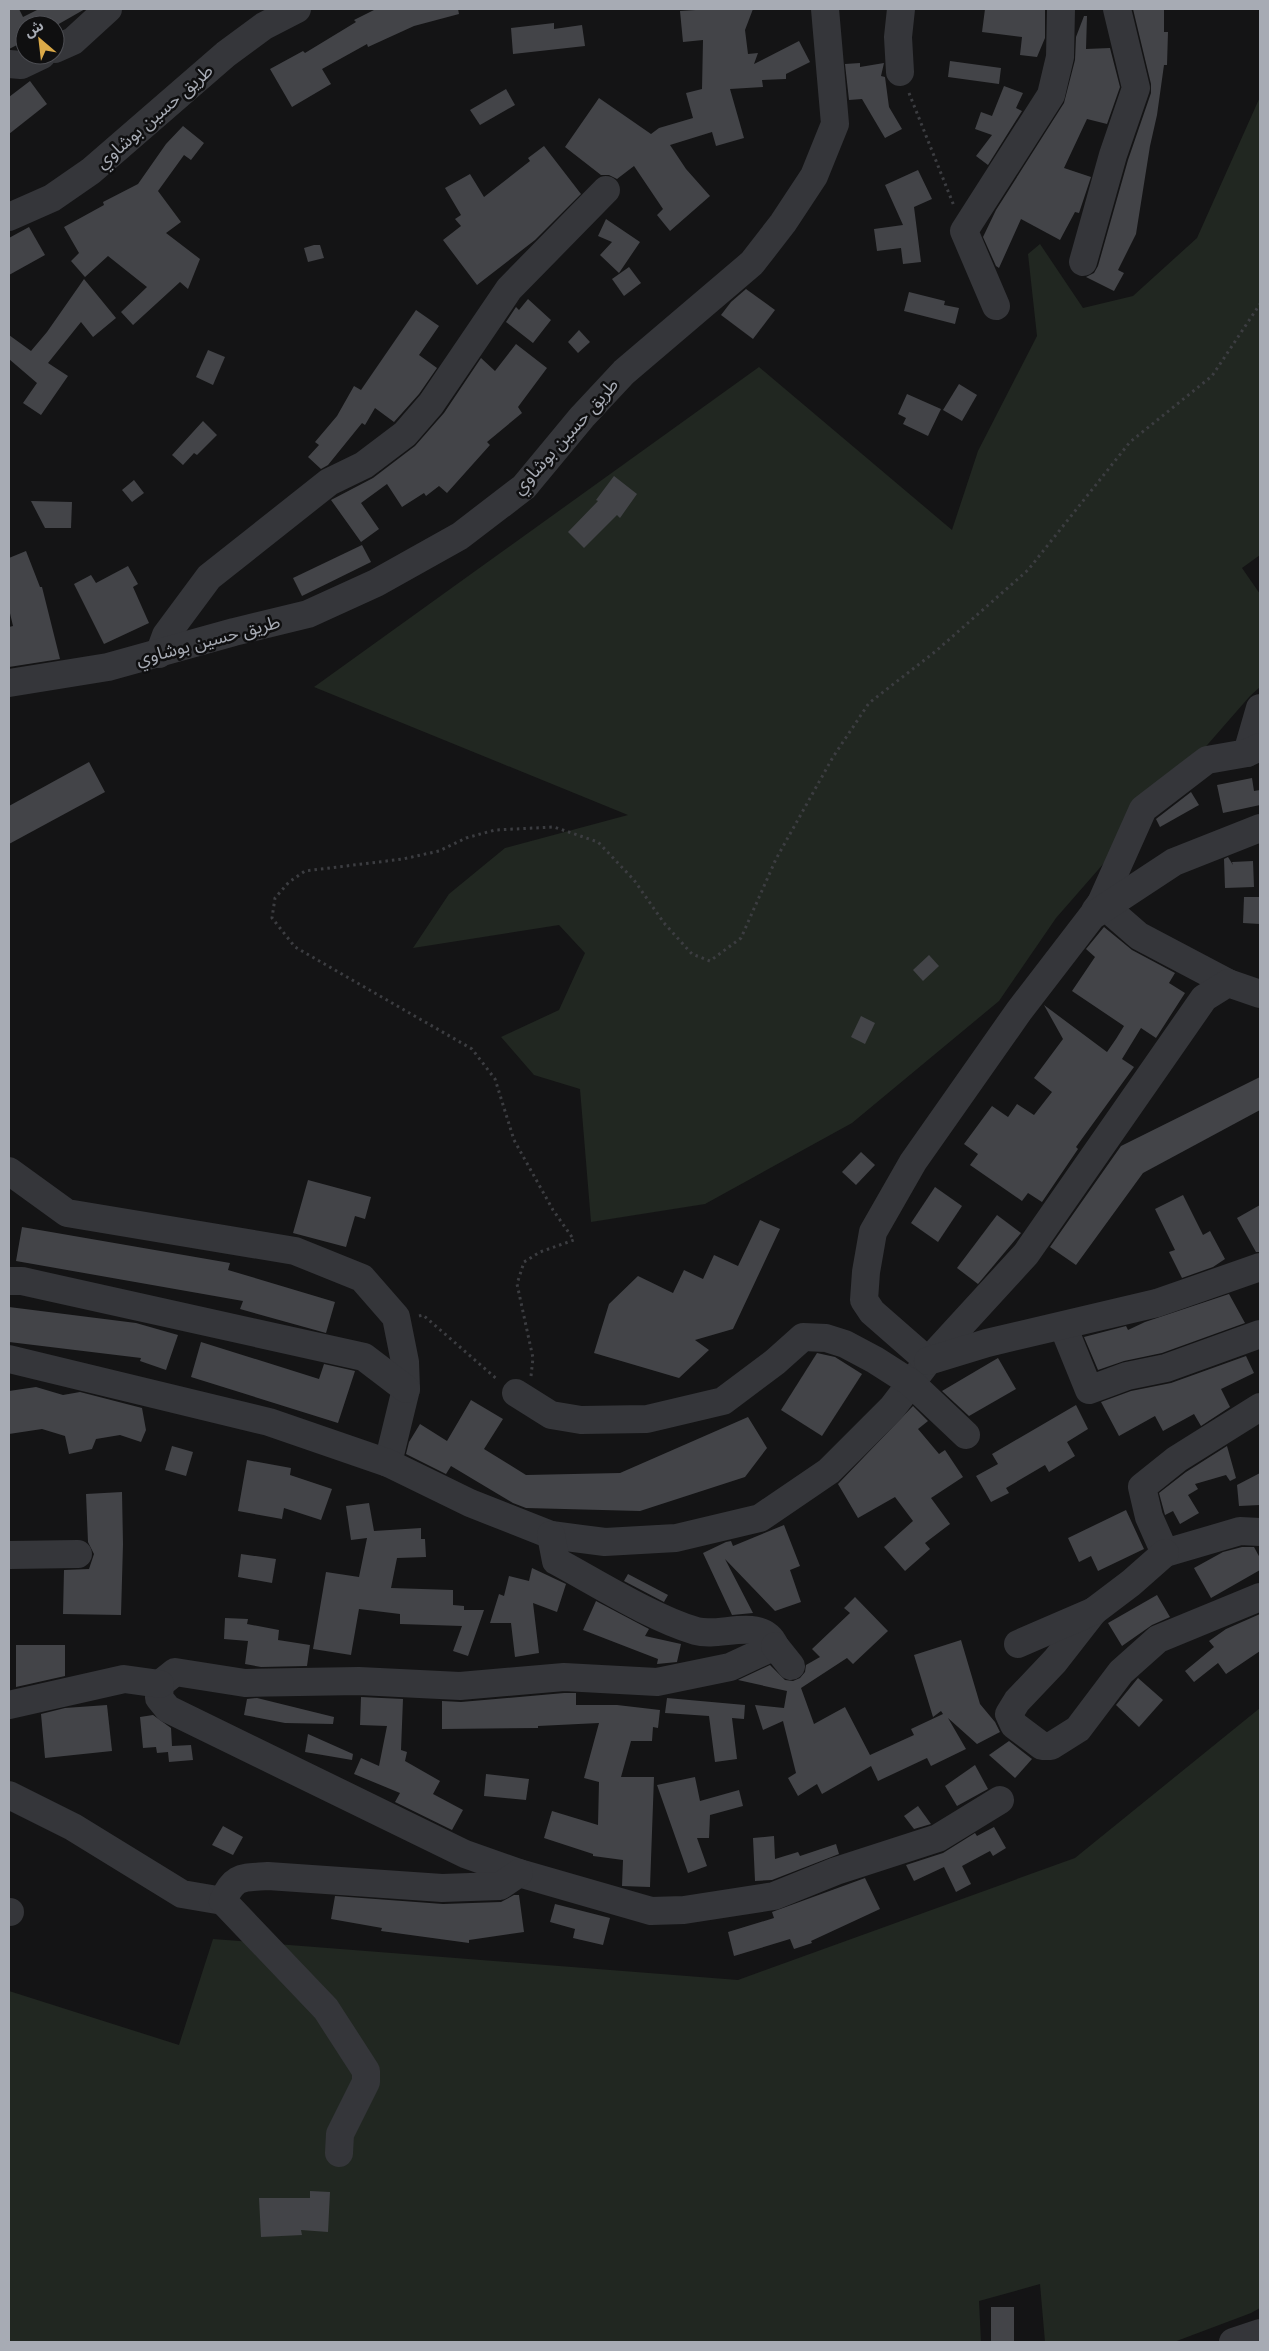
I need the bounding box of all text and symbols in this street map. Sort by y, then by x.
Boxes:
north arrow [15,15,65,65]
text: ش [21,16,47,41]
street label: طريق حسين بوشاوي [91,59,219,175]
street label: طريق حسين بوشاوي [507,373,625,500]
street label: طريق حسين بوشاوي [133,610,283,672]

